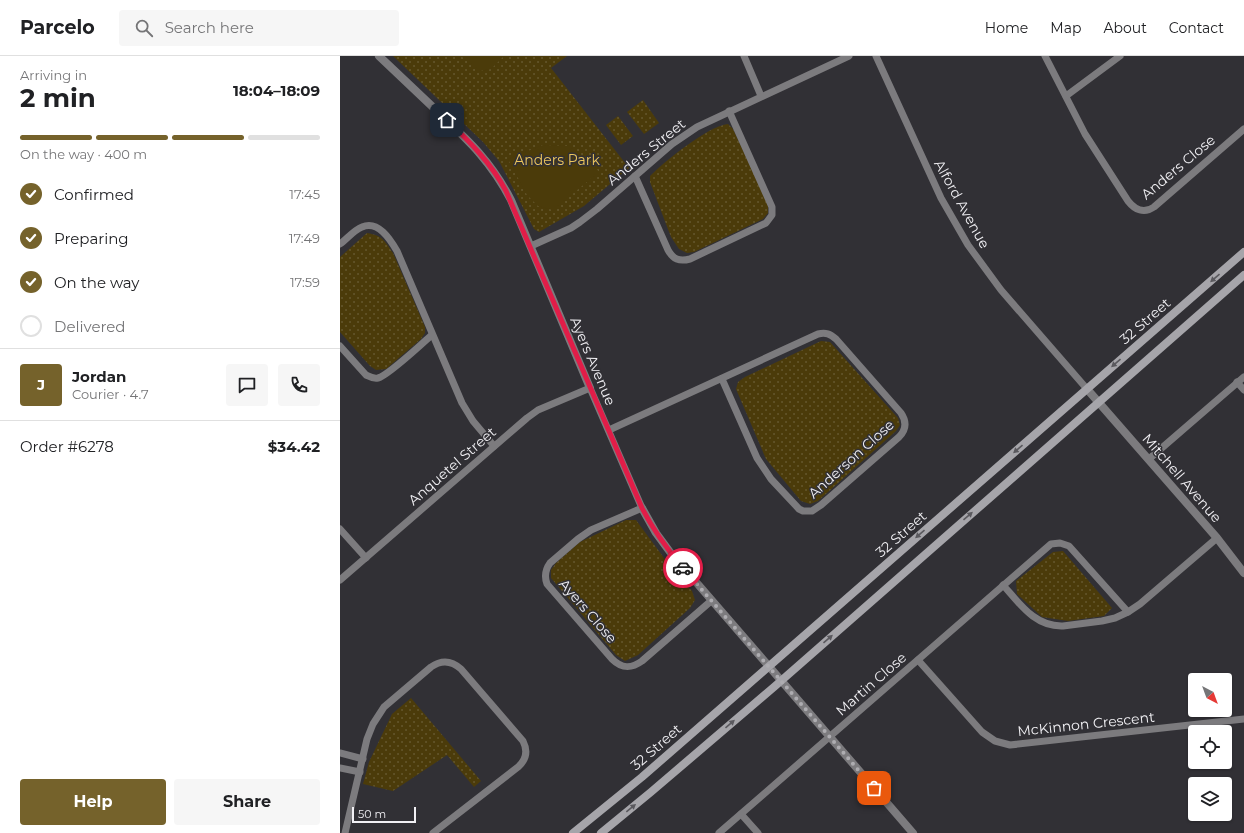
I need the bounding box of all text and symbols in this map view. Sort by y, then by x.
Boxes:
search box [119,10,399,46]
text: Parcelo [20,16,95,39]
icon: search [133,17,155,39]
text: Search here [165,18,254,37]
text: Home [985,19,1028,37]
text: Map [1050,19,1081,37]
text: About [1103,19,1147,37]
text: Contact [1169,19,1224,37]
text: Arriving in [20,67,87,83]
text: 18:04–18:09 [233,81,320,100]
text: 2 min [20,82,96,114]
pin [430,103,464,137]
icon: home [436,109,458,131]
street label: Anders Street [603,115,689,189]
street label: Anders Close [1137,131,1219,203]
text: On the way · 400 m [20,146,147,162]
park label: Anders Park [514,151,600,169]
street label: Alford Avenue [930,157,994,251]
icon: check [20,183,42,205]
text: Confirmed [54,185,134,204]
text: 17:45 [289,186,320,202]
icon: check [20,227,42,249]
text: Preparing [54,229,129,248]
text: 17:49 [289,230,320,246]
icon: check [20,271,42,293]
text: On the way [54,273,139,292]
one-way arrow [1210,273,1219,282]
text: 17:59 [290,274,320,290]
street label: 32 Street [1116,294,1174,348]
street label: Ayers Avenue [566,314,620,408]
text: Delivered [54,317,126,336]
one-way arrow [1111,359,1122,368]
button: chat [226,364,268,406]
button: phone [278,364,320,406]
text: Jordan [72,367,126,386]
text: J [37,375,45,394]
text: Courier · 4.7 [72,386,149,402]
street label: Anderson Close [804,416,898,502]
street label: Anquetel Street [404,423,500,509]
street label: Mitchell Avenue [1138,430,1226,526]
text: Order #6278 [20,437,114,456]
text: $34.42 [268,437,320,456]
one-way arrow [1013,444,1024,453]
street label: 32 Street [872,507,930,561]
one-way arrow [963,512,973,521]
one-way arrow [915,529,925,538]
courier [663,548,703,588]
icon: car [672,557,694,579]
street label: Ayers Close [555,575,621,647]
one-way arrow [823,634,833,644]
street label: Martin Close [832,648,910,720]
north arrow [1188,673,1232,717]
map controls [1188,673,1232,821]
street label: McKinnon Crescent [1017,708,1156,740]
one-way arrow [725,719,735,729]
street label: 32 Street [627,720,685,774]
button: locate [1188,725,1232,769]
pin [857,771,891,805]
icon: bag [863,777,885,799]
button: layers [1188,777,1232,821]
button: Help [20,779,166,825]
button: Share [174,779,320,825]
one-way arrow [625,804,636,813]
scale bar [352,805,416,824]
text: 50 m [358,807,386,821]

